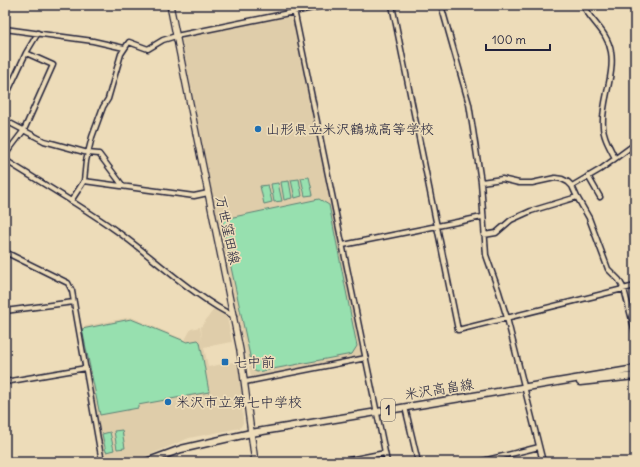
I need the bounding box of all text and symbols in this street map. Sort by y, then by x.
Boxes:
scale bar [486,26,550,52]
text: 100 m [492,32,526,47]
place label: 山形県立米沢鶴城高等学校 [266,120,434,138]
marker: 山形県立米沢鶴城高等学校 [253,124,263,134]
street label: 万世窪田線 [212,194,244,266]
place label: 七中前 [233,353,275,371]
marker: 七中前 [220,357,230,367]
street label: 米沢高畠線 [403,375,475,403]
place label: 米沢市立第七中学校 [176,393,302,411]
marker: 米沢市立第七中学校 [163,397,173,407]
road number: 1 [381,399,395,421]

